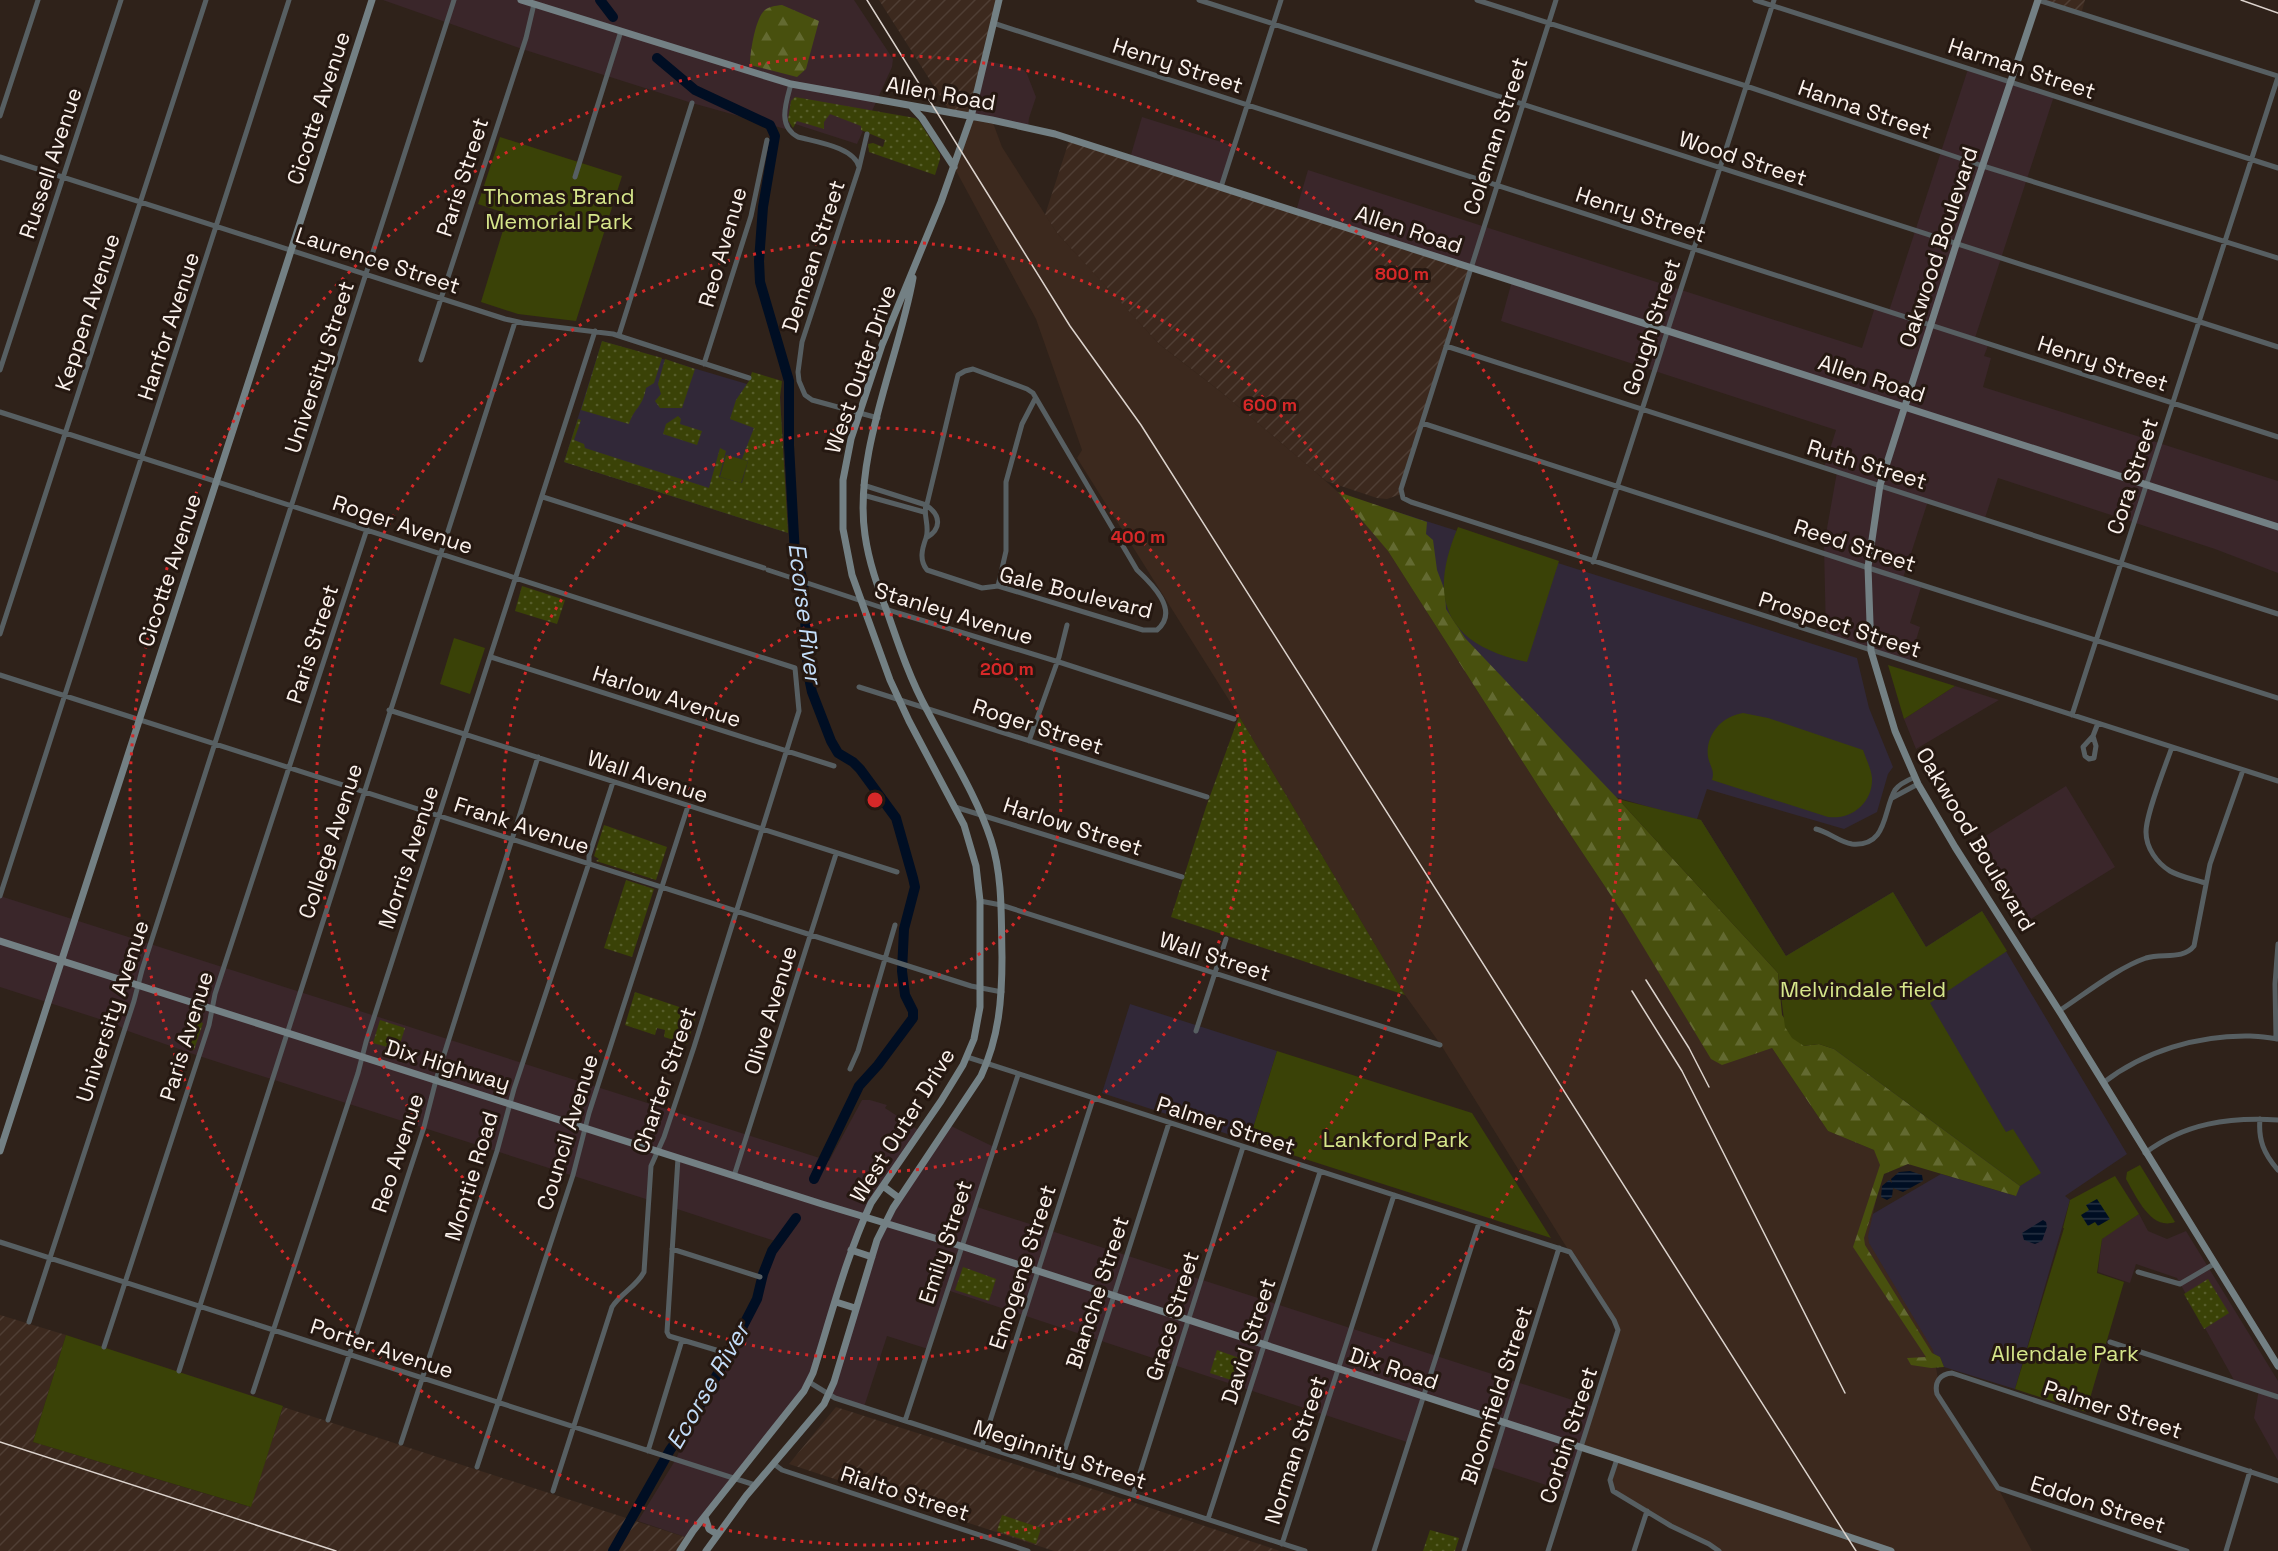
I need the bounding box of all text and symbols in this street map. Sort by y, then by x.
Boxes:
street label: Cicotte Avenue [280,28,356,188]
street label: Henry Street [1109,31,1247,99]
street label: Harman Street [1945,31,2099,105]
street label: Coleman Street [1456,54,1534,218]
street label: Allen Road [884,70,998,116]
street label: Hanna Street [1794,73,1936,145]
street label: Russell Avenue [12,84,88,242]
street label: Paris Street [430,114,494,240]
street label: Wood Street [1675,124,1811,192]
street label: Oakwood Boulevard [1892,143,1984,351]
street label: Demean Street [775,176,851,336]
street label: Henry Street [1572,180,1710,248]
park label: Thomas Brand Memorial Park [483,182,635,235]
street label: Reo Avenue [692,184,752,310]
street label: Allen Road [1352,199,1466,259]
street label: Laurence Street [292,220,464,300]
street label: Keppen Avenue [48,230,126,394]
street label: Hanfor Avenue [131,248,205,404]
street label: Gough Street [1616,255,1686,399]
text: 800 m [1375,262,1429,285]
street label: University Street [278,277,360,457]
street label: West Outer Drive [818,281,902,457]
street label: Henry Street [2034,329,2172,397]
street label: Allen Road [1815,348,1929,408]
text: 600 m [1243,393,1297,416]
street label: Cora Street [2100,414,2164,538]
street label: Ruth Street [1804,433,1930,495]
street label: Roger Avenue [329,488,477,560]
street label: Cicotte Avenue [131,490,207,650]
street label: Reed Street [1790,512,1920,578]
text: 400 m [1111,525,1165,548]
water label: Ecorse River [782,541,830,688]
street label: Gale Boulevard [996,559,1156,625]
street label: Stanley Avenue [871,576,1037,650]
street label: Paris Street [280,581,344,707]
street label: Prospect Street [1755,585,1925,663]
text: 200 m [980,657,1034,680]
street label: Harlow Avenue [589,659,745,733]
street label: Roger Street [969,692,1107,760]
street label: Oakwood Boulevard [1910,742,2042,936]
street label: Wall Avenue [584,743,712,809]
street label: College Avenue [292,760,368,922]
street label: Morris Avenue [372,782,444,932]
street label: Frank Avenue [451,790,593,860]
centre of rings [865,790,885,810]
street label: Harlow Street [1000,790,1146,862]
street label: University Avenue [69,916,155,1106]
street label: Wall Street [1156,925,1274,987]
street label: Olive Avenue [737,942,803,1078]
street label: Paris Avenue [153,968,219,1104]
park label: Melvindale field [1780,975,1946,1003]
street label: Charter Street [626,1003,702,1157]
street label: Dix Highway [382,1033,514,1097]
street label: West Outer Drive [843,1043,961,1207]
street label: Council Avenue [530,1051,604,1213]
street label: Palmer Street [1153,1089,1299,1161]
street label: Reo Avenue [365,1090,429,1216]
street label: Montie Road [438,1108,504,1244]
park label: Lankford Park [1323,1125,1469,1153]
street label: Emily Street [912,1177,978,1307]
street label: Emogene Street [982,1181,1062,1353]
street label: Blanche Street [1059,1212,1135,1372]
street label: Grace Street [1139,1248,1205,1384]
street label: David Street [1214,1274,1282,1408]
street label: Bloomfield Street [1454,1302,1538,1488]
street label: Porter Avenue [307,1312,457,1384]
water label: Ecorse River [659,1314,758,1455]
park label: Allendale Park [1991,1339,2139,1367]
street label: Dix Road [1346,1340,1442,1396]
street label: Corbin Street [1533,1363,1603,1507]
street label: Norman Street [1258,1372,1332,1528]
street label: Palmer Street [2040,1373,2186,1445]
street label: Meginnity Street [970,1413,1150,1495]
street label: Rialto Street [837,1459,973,1527]
street label: Eddon Street [2027,1469,2169,1539]

